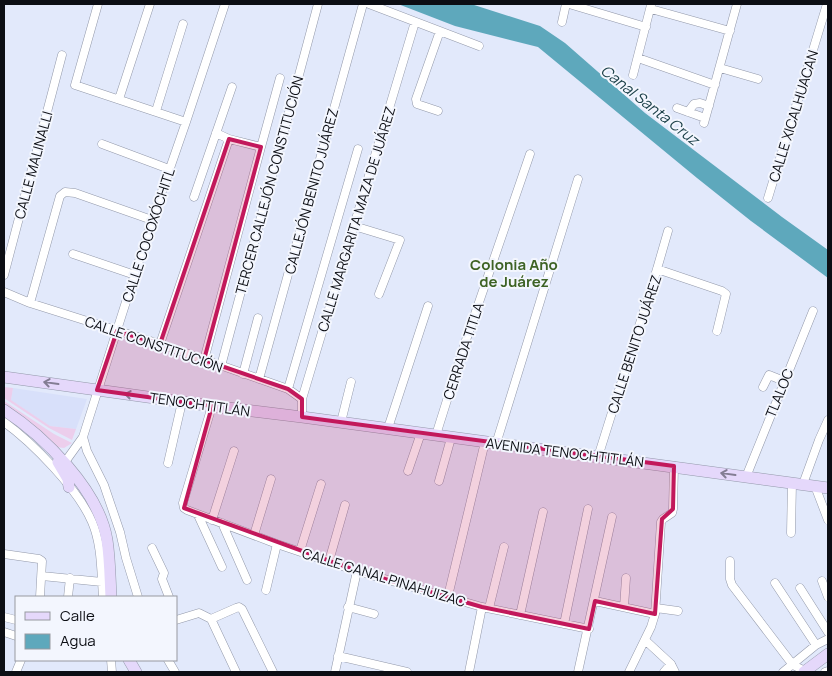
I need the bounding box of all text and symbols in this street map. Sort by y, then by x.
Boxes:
street label: CALLE XICALHUACAN [764,48,822,184]
water label: Canal Santa Cruz [596,60,705,151]
street label: TERCER CALLEJÓN CONSTITUCIÓN [231,74,307,296]
street label: CALLE MARGARITA MAZA DE JUÁREZ [313,104,399,334]
street label: CALLEJÓN BENITO JUÁREZ [280,106,342,276]
street label: CALLE MALINALLI [9,109,57,221]
street label: CALLE COCOXÓCHITL [117,166,179,304]
district label: Colonia Año de Juárez [470,254,558,292]
street label: CALLE BENITO JUÁREZ [603,272,665,416]
street label: CERRADA TITLA [438,300,488,402]
street label: CALLE CONSTITUCIÓN [82,311,226,377]
street label: TLALOC [761,366,797,420]
one-way arrow [43,378,59,388]
street label: TENOCHTITLÁN [149,388,251,420]
one-way arrow [125,390,141,400]
street label: AVENIDA TENOCHTITLÁN [485,433,645,471]
one-way arrow [720,469,736,479]
street label: CALLE CANAL PINAHUIZAC [300,543,468,611]
legend [15,596,178,661]
text: Calle [60,605,95,626]
text: Agua [60,630,96,651]

